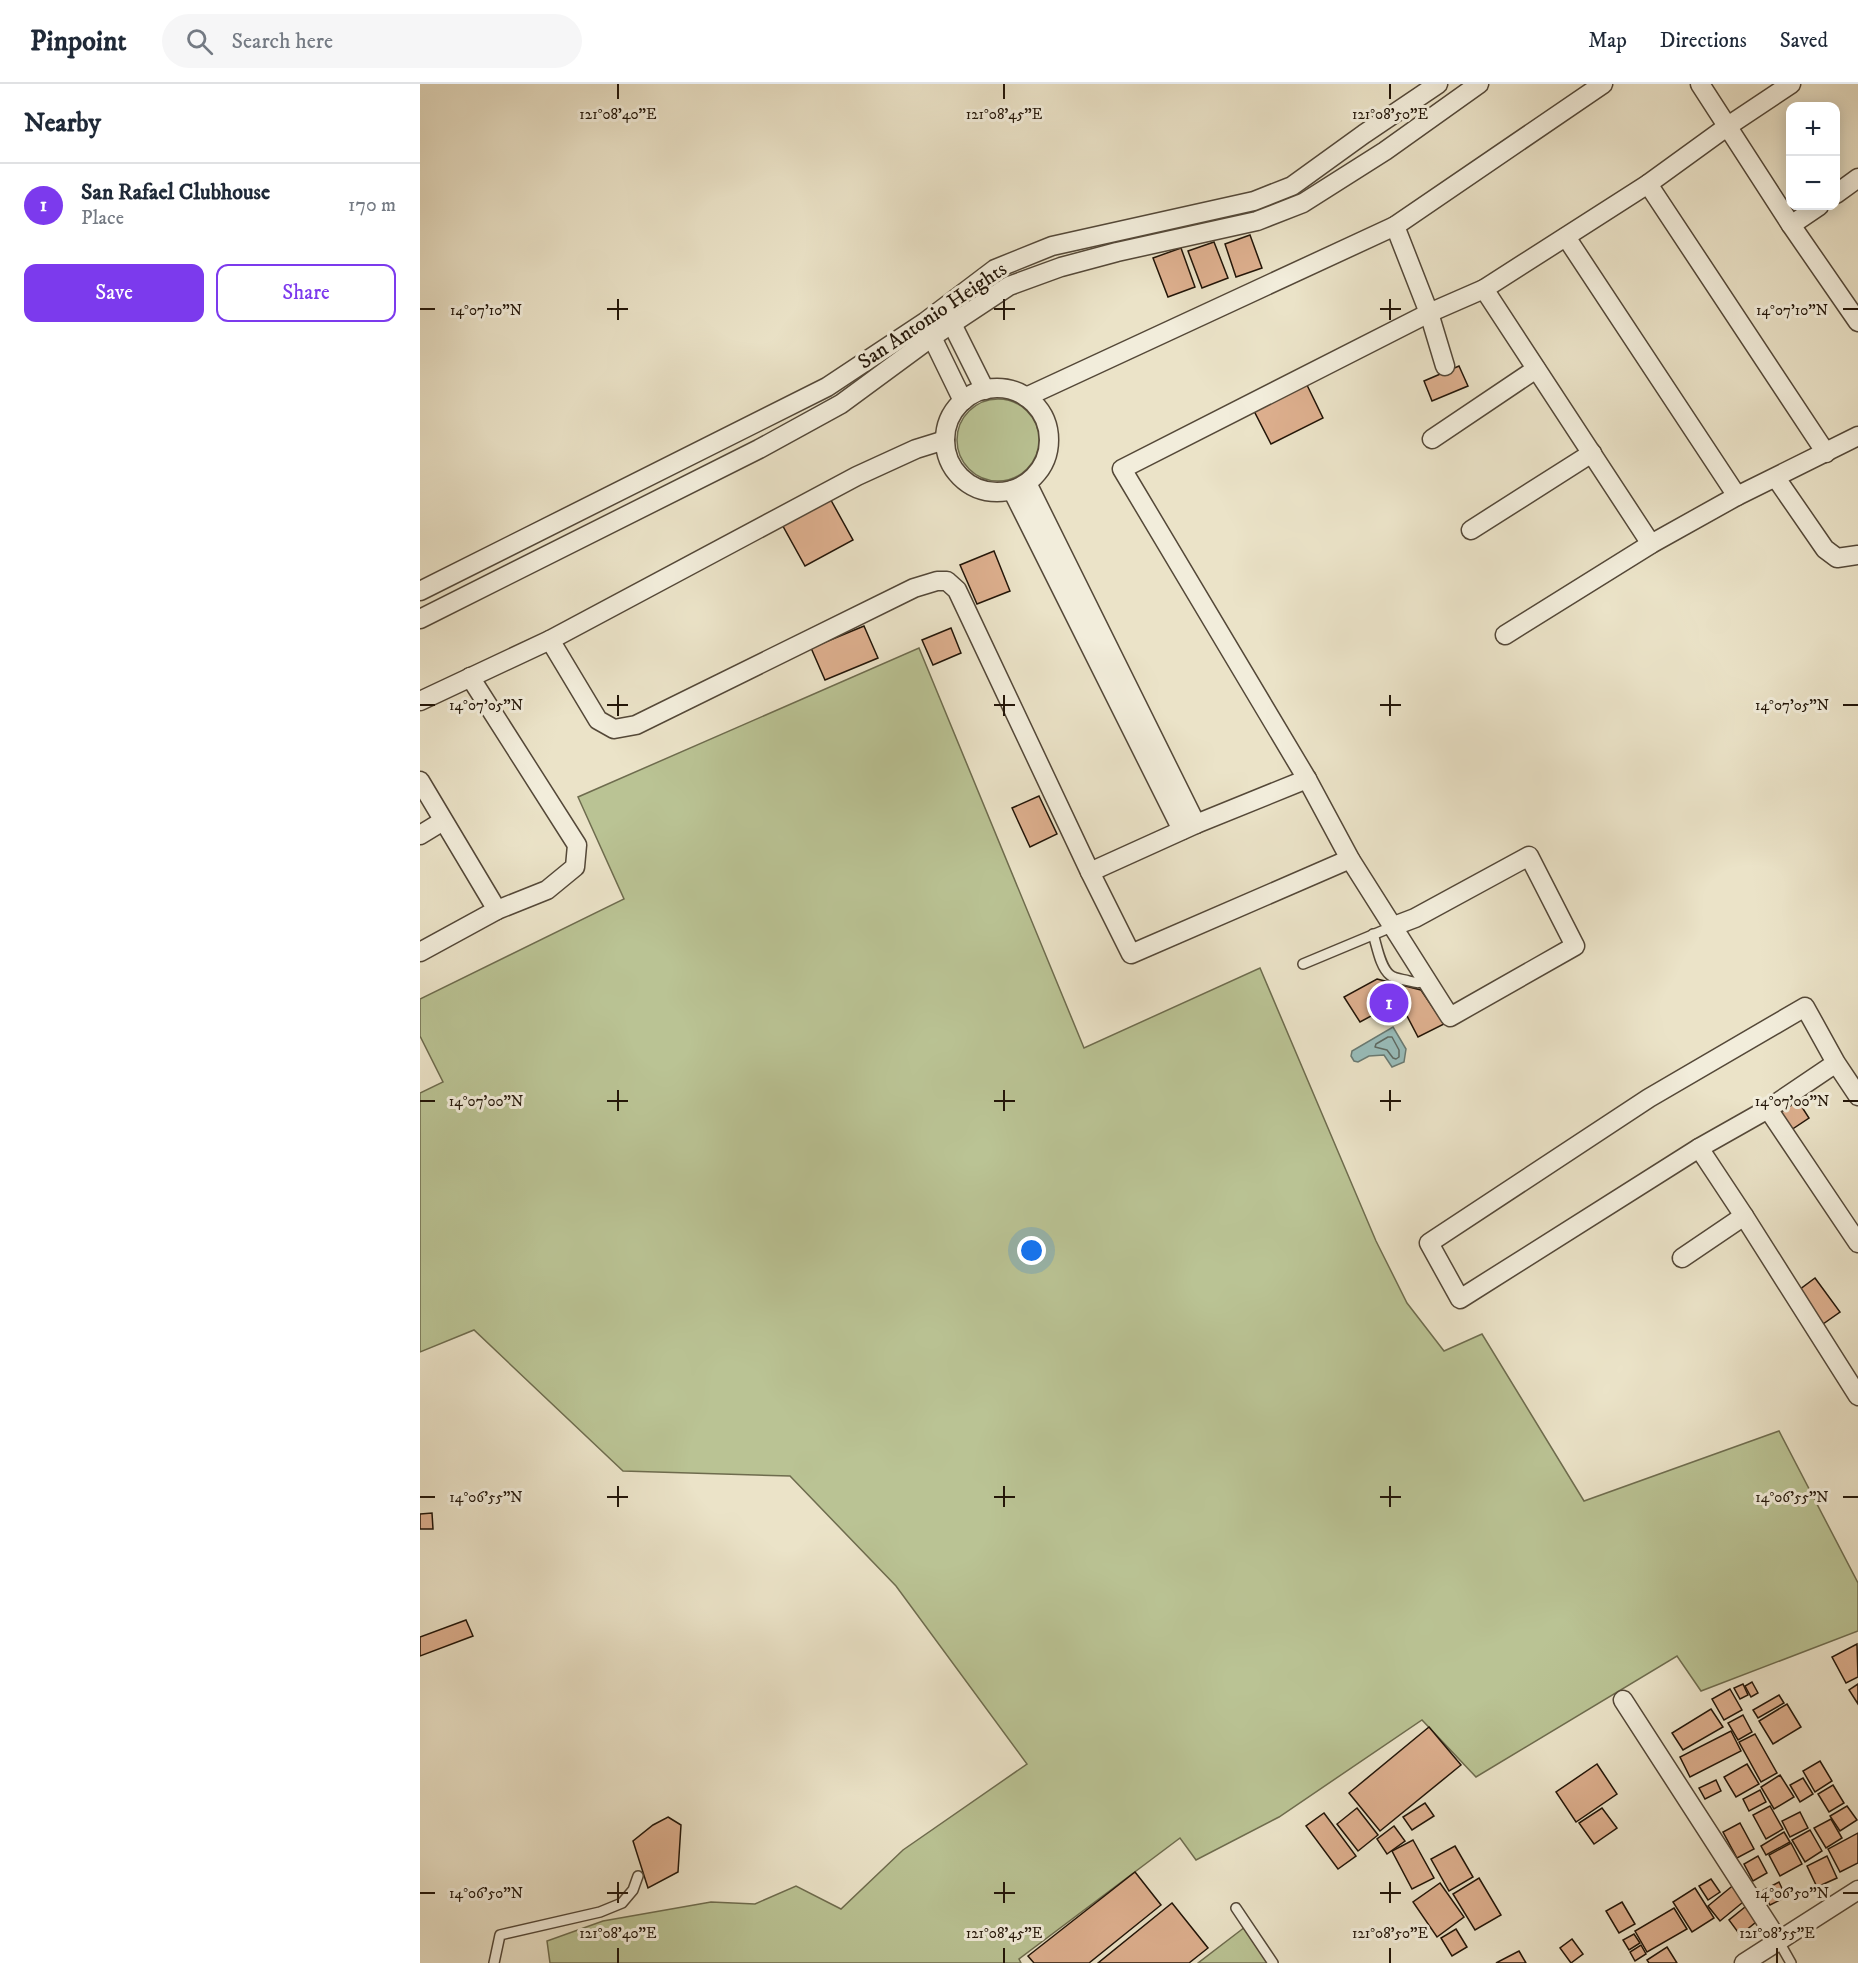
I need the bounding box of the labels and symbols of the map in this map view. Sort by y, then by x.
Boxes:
text: 121°08'40"E [579,105,657,124]
text: 121°08'45"E [966,105,1043,124]
text: 121°08'50"E [1352,105,1428,124]
street label: San Antonio Heights [853,256,1012,375]
text: 14°07'10"N [450,301,522,320]
text: 14°07'10"N [1756,301,1828,320]
text: 14°07'05"N [449,696,523,715]
text: 14°07'05"N [1755,696,1829,715]
pin: 1 [1370,980,1408,1026]
text: 14°07'00"N [449,1092,523,1111]
text: 14°07'00"N [1755,1092,1829,1111]
your location [1017,1236,1046,1265]
text: 14°06'55"N [449,1488,523,1507]
text: 14°06'55"N [1755,1488,1829,1507]
text: 14°06'50"N [449,1884,523,1903]
text: 14°06'50"N [1755,1884,1829,1903]
text: 121°08'40"E [579,1924,657,1943]
text: 121°08'45"E [966,1924,1043,1943]
text: 121°08'50"E [1352,1924,1428,1943]
text: 121°08'55"E [1739,1924,1815,1943]

